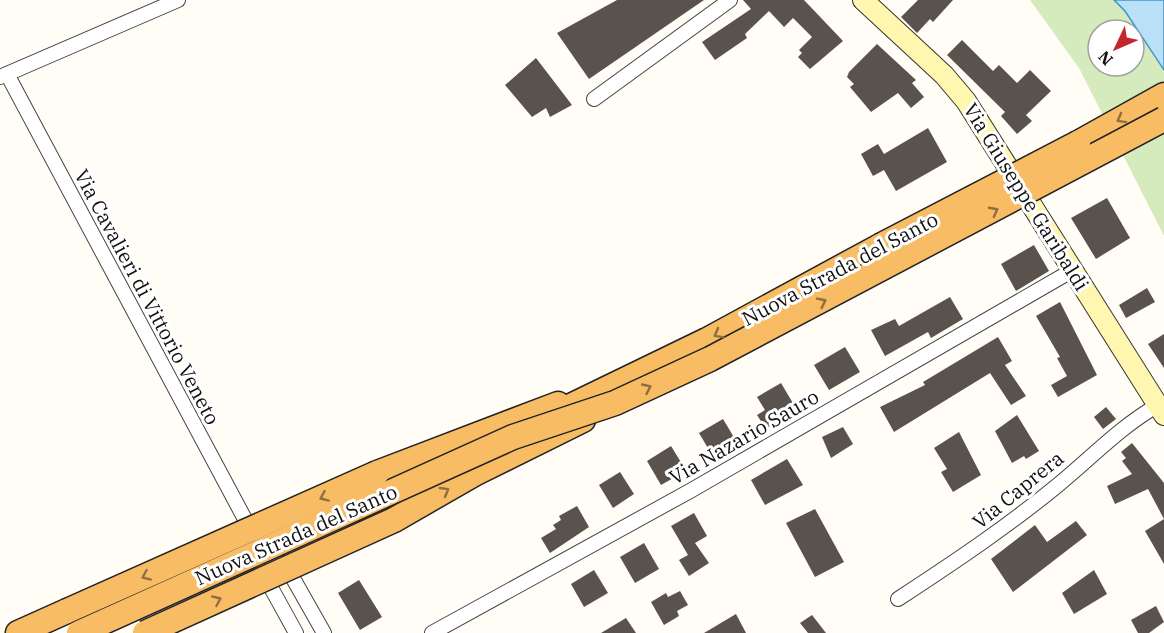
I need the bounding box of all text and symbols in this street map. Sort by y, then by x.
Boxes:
north arrow [1086,18,1146,78]
text: N [1094,47,1117,70]
street label: Via Giuseppe Garibaldi [958,98,1095,296]
one-way arrow [1117,112,1127,123]
street label: Via Cavalieri di Vittorio Veneto [68,164,226,429]
street label: Nuova Strada del Santo [737,205,943,332]
one-way arrow [988,207,998,218]
one-way arrow [815,297,826,309]
one-way arrow [714,327,725,338]
street label: Via Nazario Sauro [664,383,823,490]
one-way arrow [640,384,651,396]
street label: Via Caprera [966,444,1069,535]
street label: Nuova Strada del Santo [190,478,401,591]
one-way arrow [439,486,449,498]
one-way arrow [319,490,330,502]
one-way arrow [141,569,152,581]
one-way arrow [211,596,222,608]

